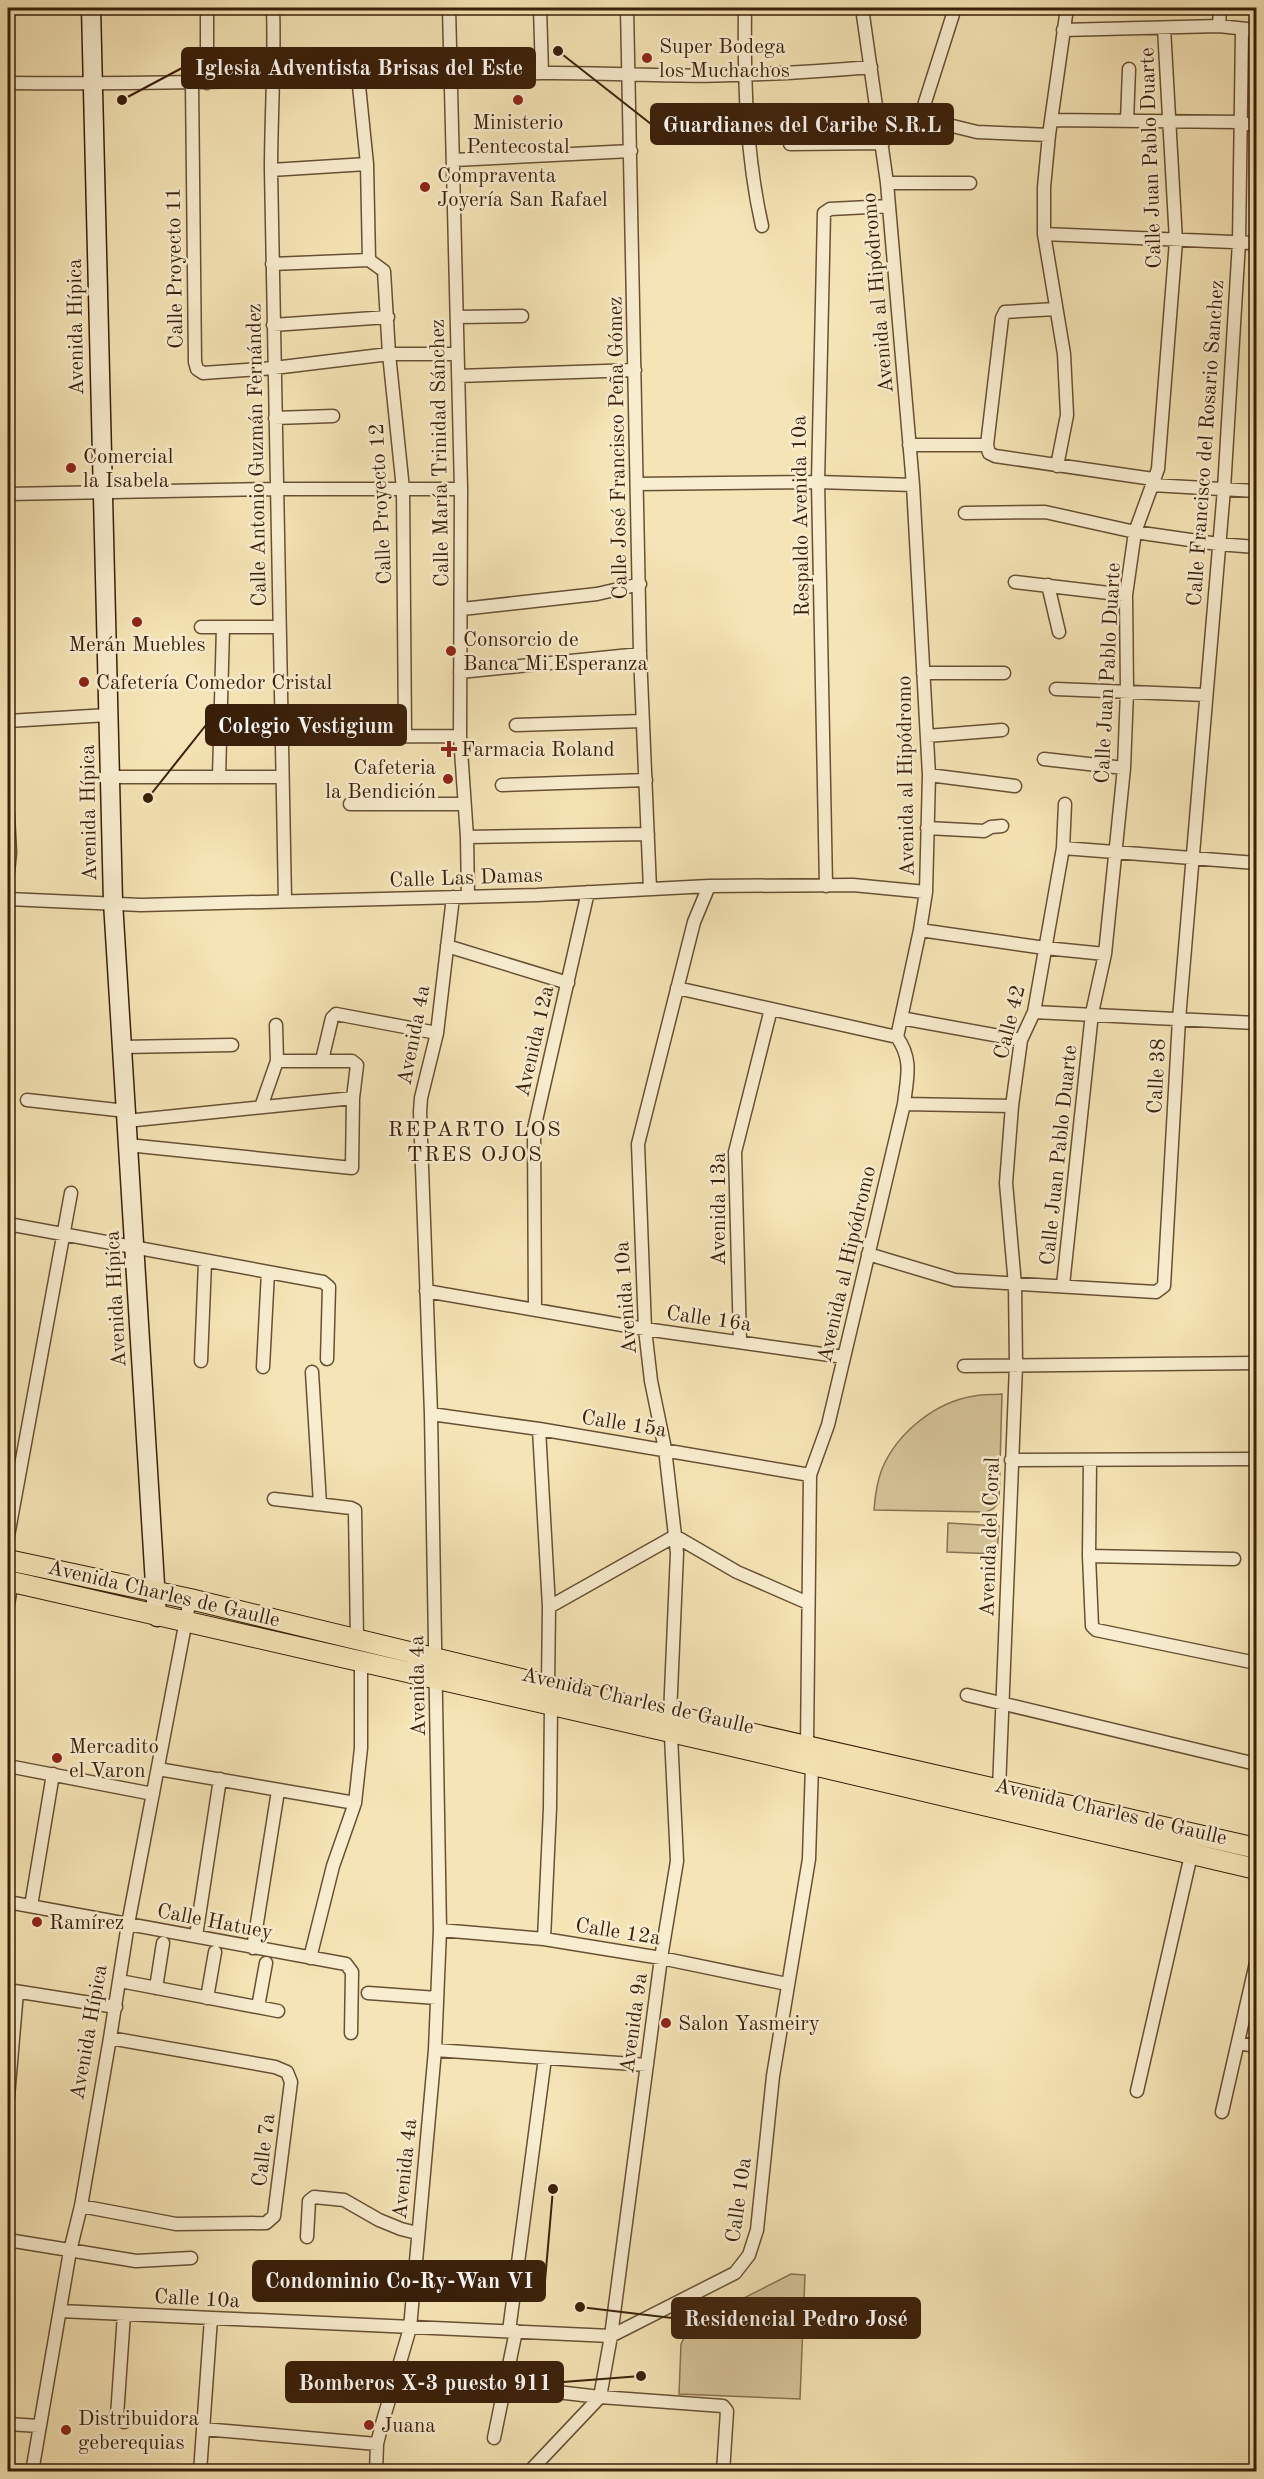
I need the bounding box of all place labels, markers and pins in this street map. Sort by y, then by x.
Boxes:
place label: Super Bodega los Muchachos [659,37,790,82]
callout: Iglesia Adventista Brisas del Este [182,48,535,88]
marker: Super Bodega los Muchachos [640,51,654,65]
marker: Ministerio Pentecostal [511,93,525,107]
callout: Guardianes del Caribe S.R.L [651,104,953,144]
place label: Ministerio Pentecostal [466,113,570,158]
place label: Compraventa Joyería San Rafael [437,166,608,211]
marker: Compraventa Joyería San Rafael [418,180,432,194]
place label: Comercial la Isabela [83,447,174,492]
marker: Comercial la Isabela [64,461,78,475]
marker: Merán Muebles [130,615,144,629]
place label: Consorcio de Banca Mi Esperanza [463,630,648,675]
place label: Merán Muebles [68,635,206,656]
marker: Consorcio de Banca Mi Esperanza [444,644,458,658]
place label: Cafetería Comedor Cristal [96,673,332,694]
marker: Cafetería Comedor Cristal [77,675,91,689]
callout: Colegio Vestigium [206,705,406,745]
place label: Farmacia Roland [461,740,615,761]
marker: Farmacia Roland [442,742,456,756]
place label: Cafeteria la Bendición [325,758,436,803]
marker: Cafeteria la Bendición [441,772,455,786]
place label: Mercadito el Varon [69,1737,159,1782]
marker: Mercadito el Varon [50,1751,64,1765]
place label: Ramírez [49,1913,124,1934]
marker: Ramírez [30,1915,44,1929]
place label: Salon Yasmeiry [678,2014,820,2035]
marker: Salon Yasmeiry [659,2016,673,2030]
callout: Condominio Co-Ry-Wan VI [253,2261,545,2301]
callout: Residencial Pedro José [672,2298,920,2338]
callout: Bomberos X-3 puesto 911 [286,2362,563,2402]
place label: Distribuidora geberequias [78,2409,199,2454]
place label: Juana [381,2416,436,2437]
marker: Juana [362,2418,376,2432]
marker: Distribuidora geberequias [59,2423,73,2437]

